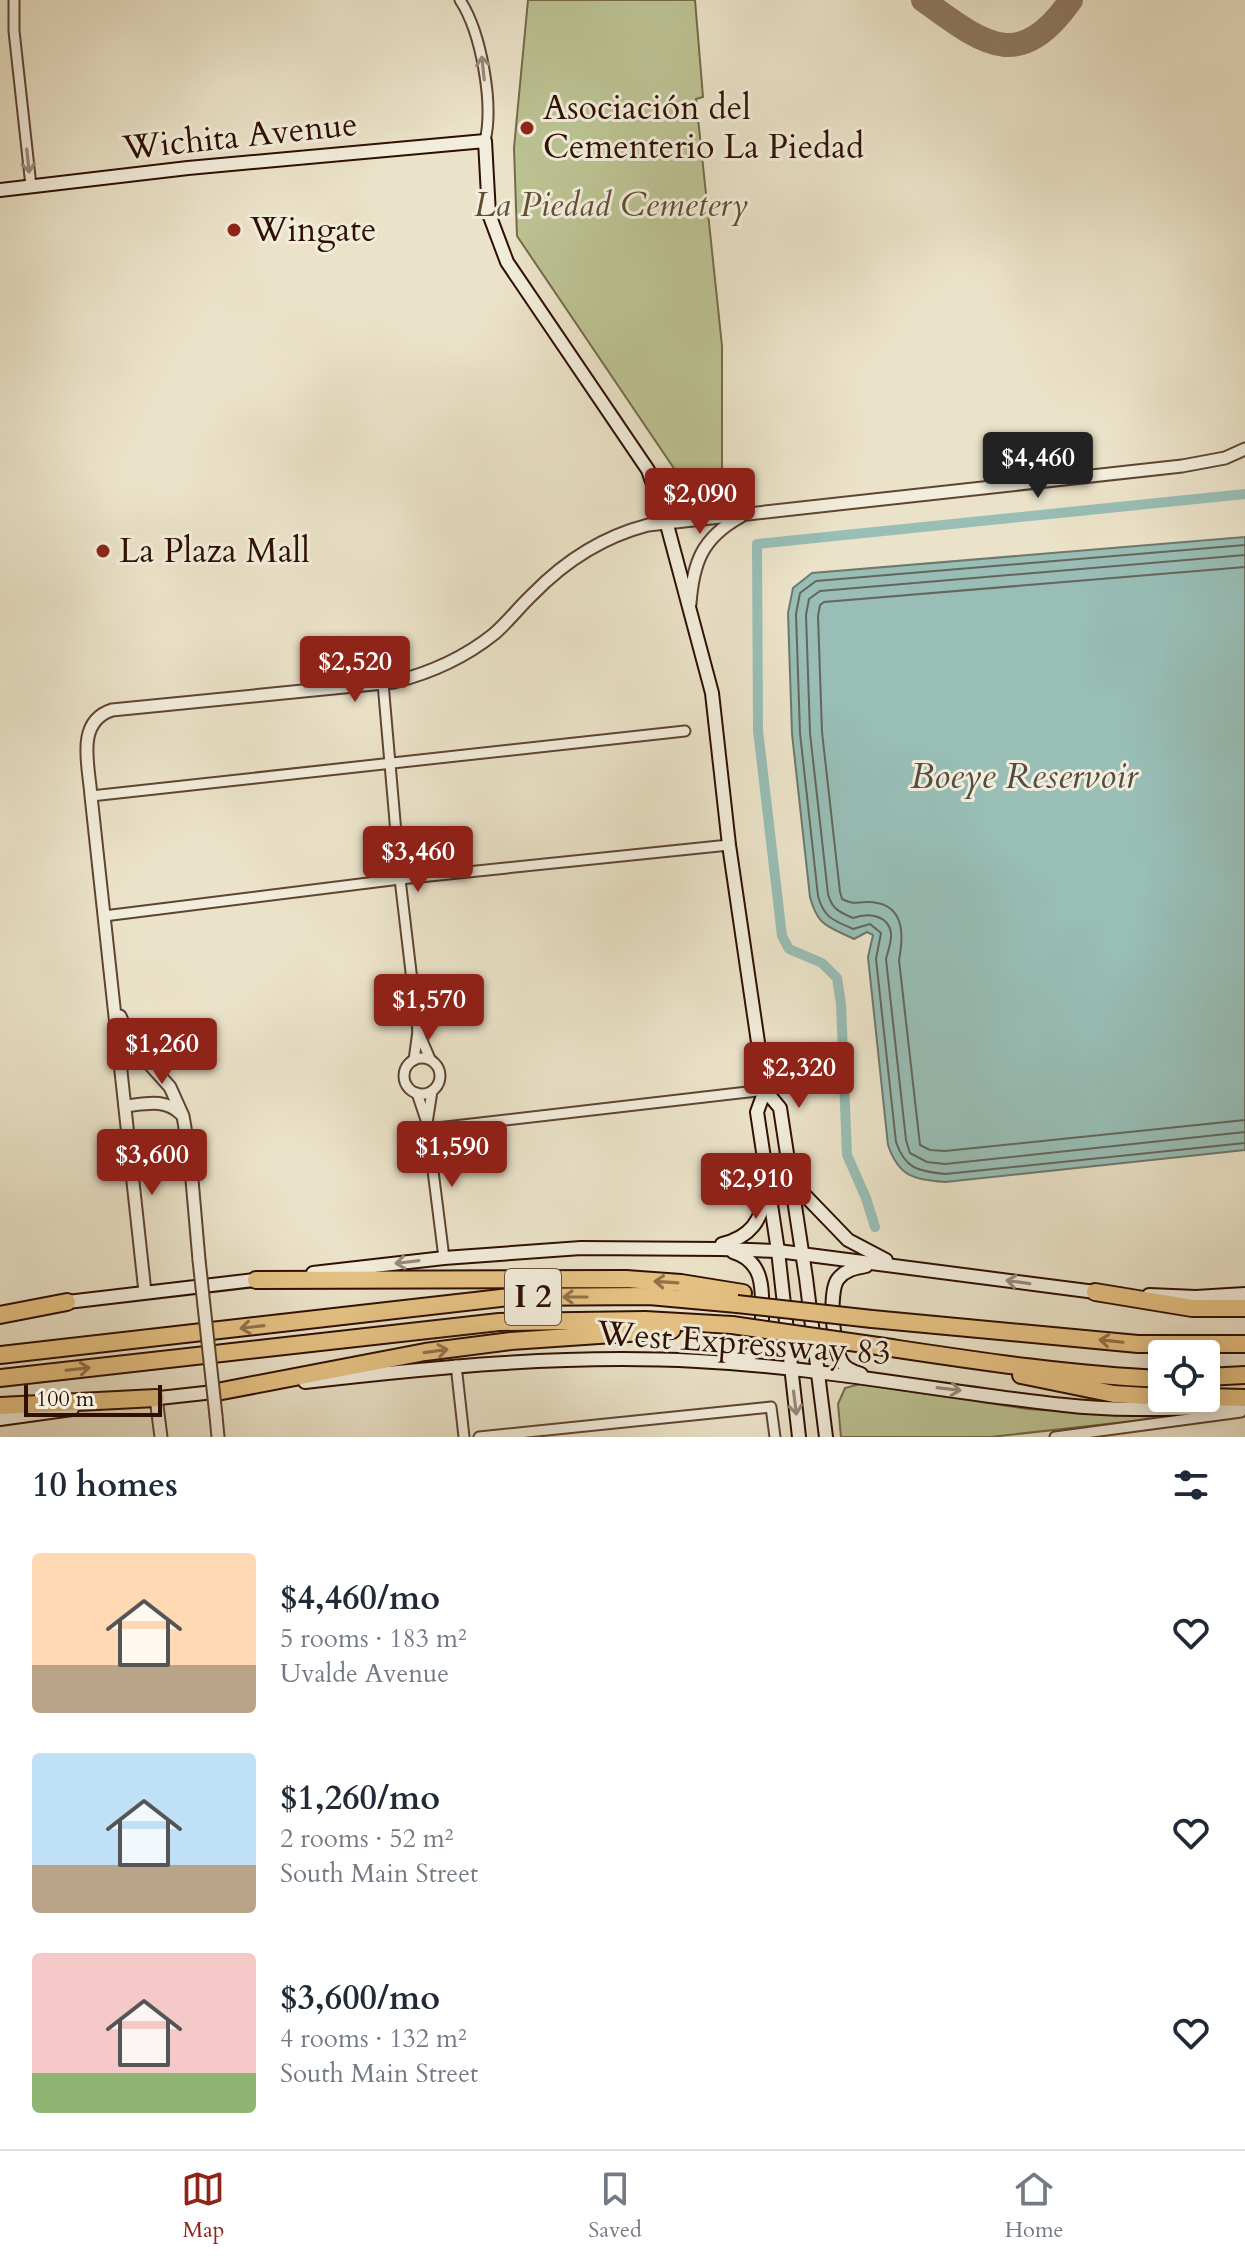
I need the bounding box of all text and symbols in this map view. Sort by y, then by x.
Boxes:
one-way arrow [475,56,490,82]
place label: Asociación del Cementerio La Piedad [543,85,864,170]
street label: Wichita Avenue [119,101,360,171]
marker: Asociación del Cementerio La Piedad [518,119,536,137]
one-way arrow [21,147,36,174]
park label: La Piedad Cemetery [474,182,748,228]
place label: Wingate [249,207,376,253]
marker: Wingate [225,221,243,239]
pin: $4,460 [973,432,1103,500]
text: $4,460 [1001,440,1075,475]
pin: $2,090 [635,468,765,536]
text: $2,090 [663,476,737,511]
place label: La Plaza Mall [119,528,310,574]
marker: La Plaza Mall [94,542,112,560]
pin: $2,520 [290,636,420,704]
text: $2,520 [318,644,392,679]
water label: Boeye Reservoir [910,752,1139,801]
pin: $3,460 [353,826,483,894]
text: $3,460 [381,834,455,869]
pin: $1,570 [364,974,494,1042]
text: $1,570 [392,982,466,1017]
pin: $1,260 [97,1018,227,1086]
text: $1,260 [125,1026,199,1061]
pin: $2,320 [734,1042,864,1110]
text: $2,320 [762,1050,836,1085]
pin: $1,590 [387,1121,517,1189]
pin: $3,600 [87,1129,217,1197]
text: $1,590 [415,1129,489,1164]
text: $3,600 [115,1137,189,1172]
pin: $2,910 [691,1153,821,1221]
text: $2,910 [719,1161,793,1196]
one-way arrow [394,1255,421,1270]
road number: I 2 [505,1269,561,1325]
one-way arrow [653,1274,680,1289]
one-way arrow [1006,1274,1031,1289]
one-way arrow [562,1289,589,1305]
street label: West Expressway 83 [594,1310,893,1376]
one-way arrow [239,1319,265,1334]
one-way arrow [1098,1333,1125,1348]
map controls [1148,1340,1220,1412]
button: locate [1148,1340,1220,1412]
one-way arrow [423,1343,449,1358]
one-way arrow [64,1362,90,1377]
scale bar [24,1381,162,1417]
one-way arrow [936,1382,961,1397]
text: 100 m [36,1384,94,1414]
one-way arrow [788,1390,803,1415]
text: 10 homes [32,1462,178,1508]
icon: filters [1169,1463,1213,1507]
text: $4,460/mo [280,1575,440,1621]
icon: home [96,1585,192,1681]
icon: heart [1169,1611,1213,1655]
text: 5 rooms · 183 m² [280,1621,467,1656]
text: Uvalde Avenue [280,1656,449,1691]
text: $1,260/mo [280,1775,440,1821]
icon: home [96,1785,192,1881]
icon: heart [1169,1811,1213,1855]
text: 2 rooms · 52 m² [280,1821,453,1856]
text: South Main Street [280,1856,478,1891]
text: $3,600/mo [280,1975,440,2021]
icon: home [96,1985,192,2081]
icon: heart [1169,2011,1213,2055]
text: 4 rooms · 132 m² [280,2021,467,2056]
text: South Main Street [280,2056,478,2091]
tab: Map [181,2167,225,2245]
tab: Saved [588,2167,642,2245]
tab: Home [1005,2167,1064,2245]

